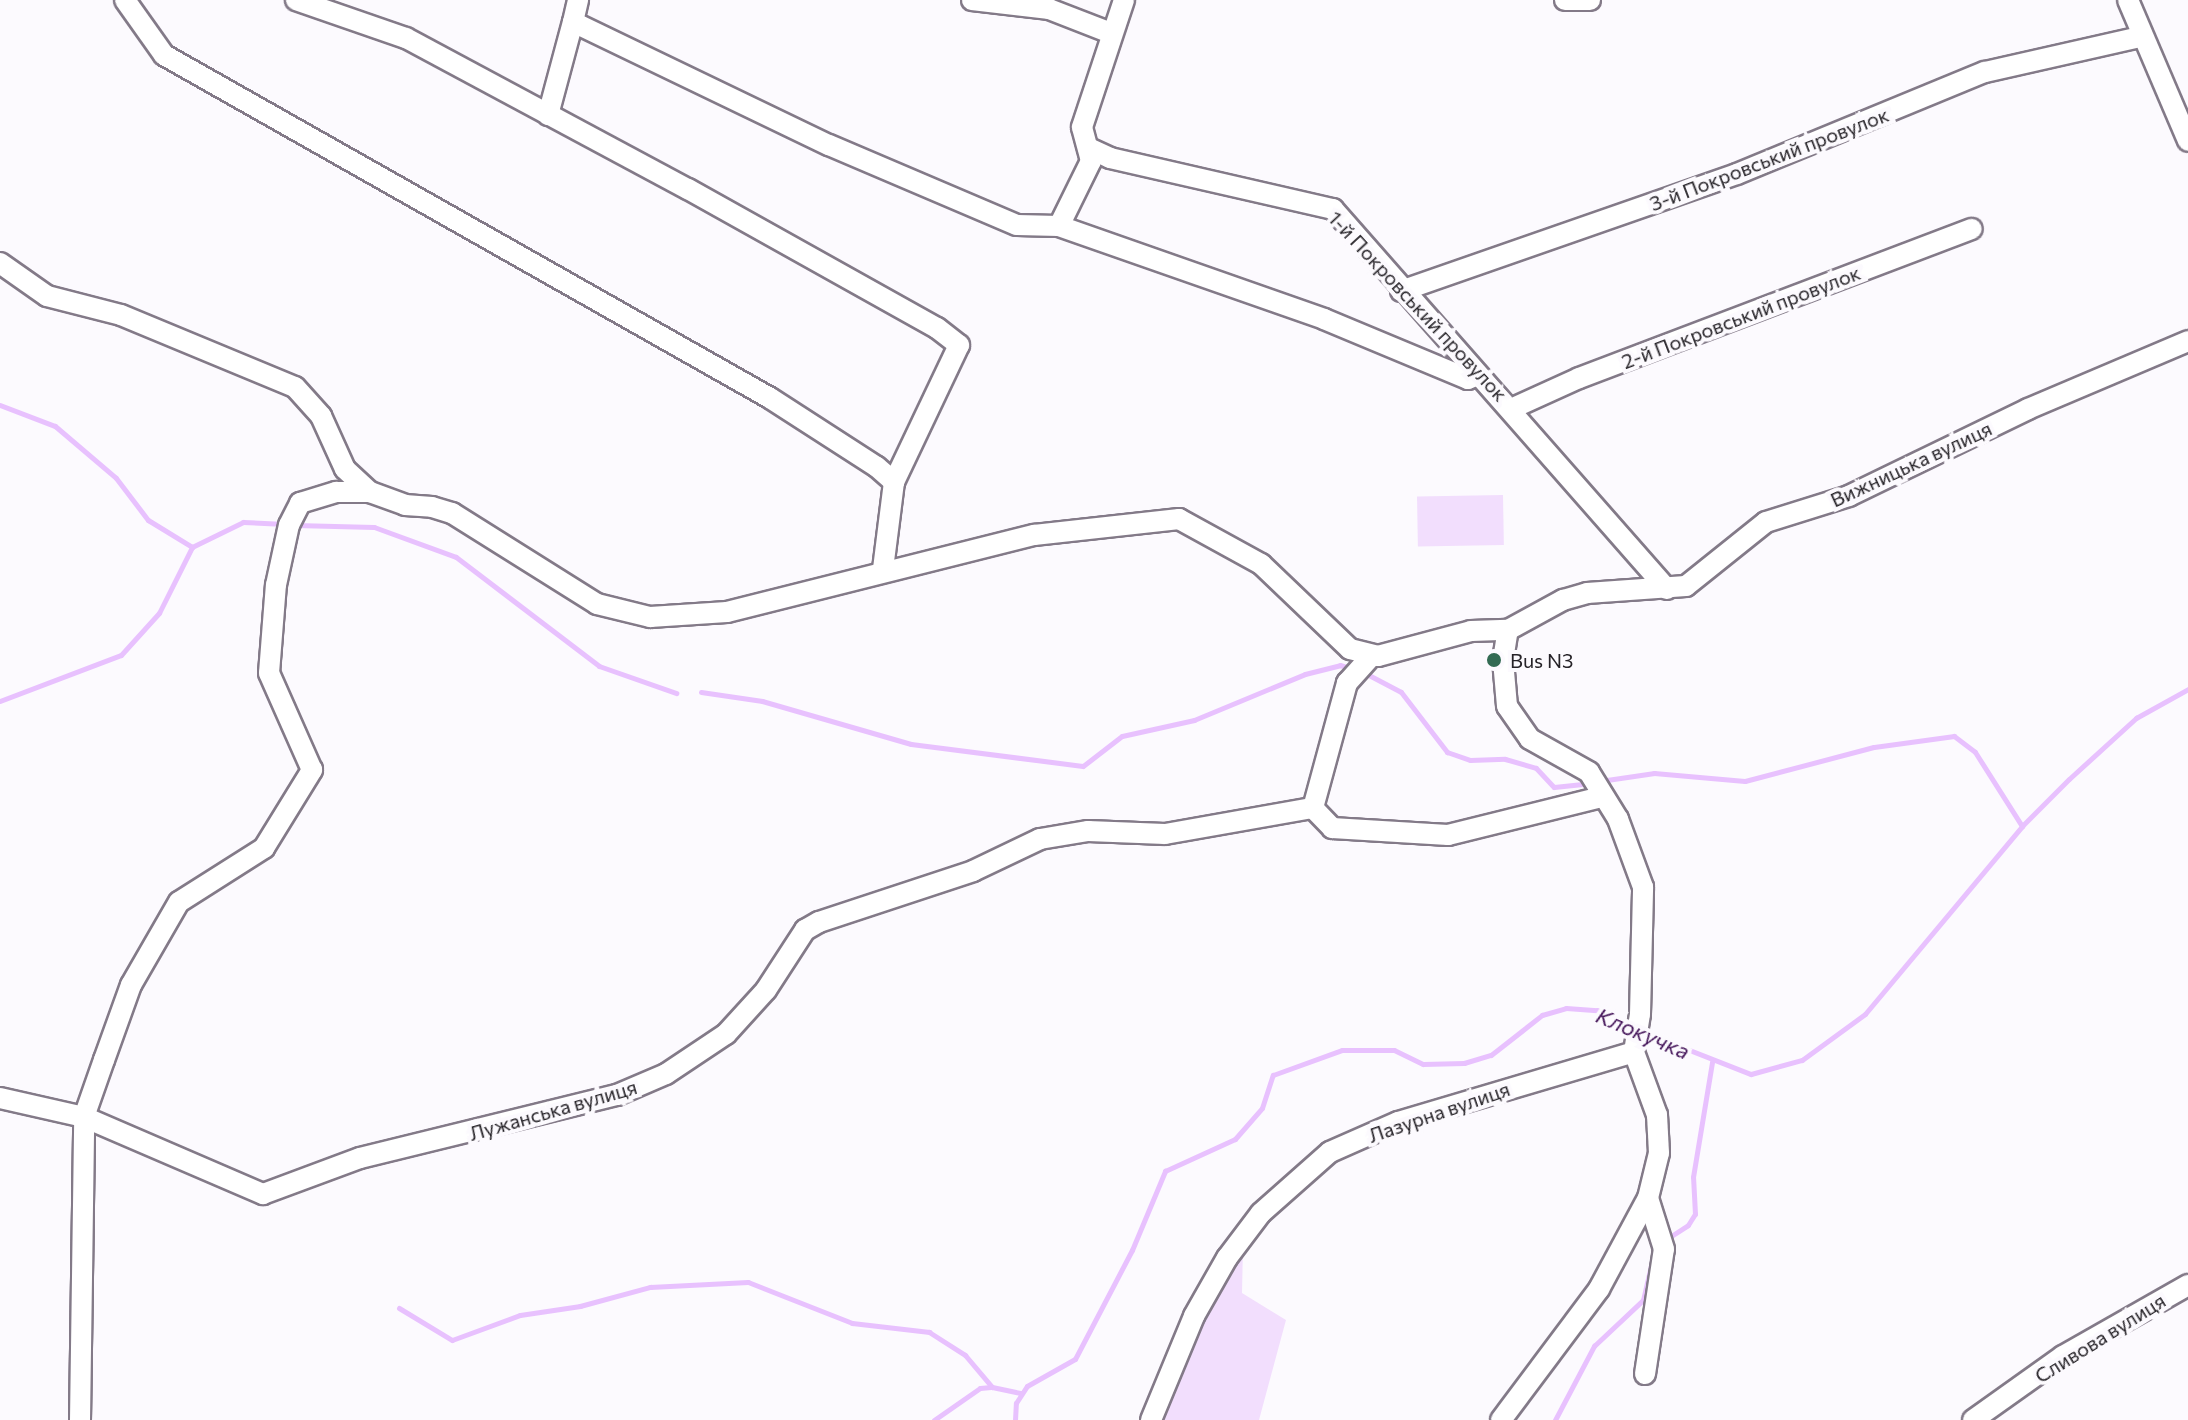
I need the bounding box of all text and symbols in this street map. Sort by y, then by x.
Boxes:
street label: 3-й Покровський провулок [1646,102,1892,216]
street label: 1-й Покровський провулок [1324,206,1512,406]
street label: 2-й Покровський провулок [1618,260,1864,374]
street label: Вижницька вулиця [1826,416,1996,512]
place label: Bus N3 [1510,648,1573,672]
marker: Bus N3 [1485,651,1503,669]
water label: Клокучка [1592,1002,1694,1064]
street label: Лужанська вулиця [466,1075,640,1145]
street label: Лазурна вулиця [1365,1077,1513,1147]
street label: Сливова вулиця [2030,1288,2170,1388]

